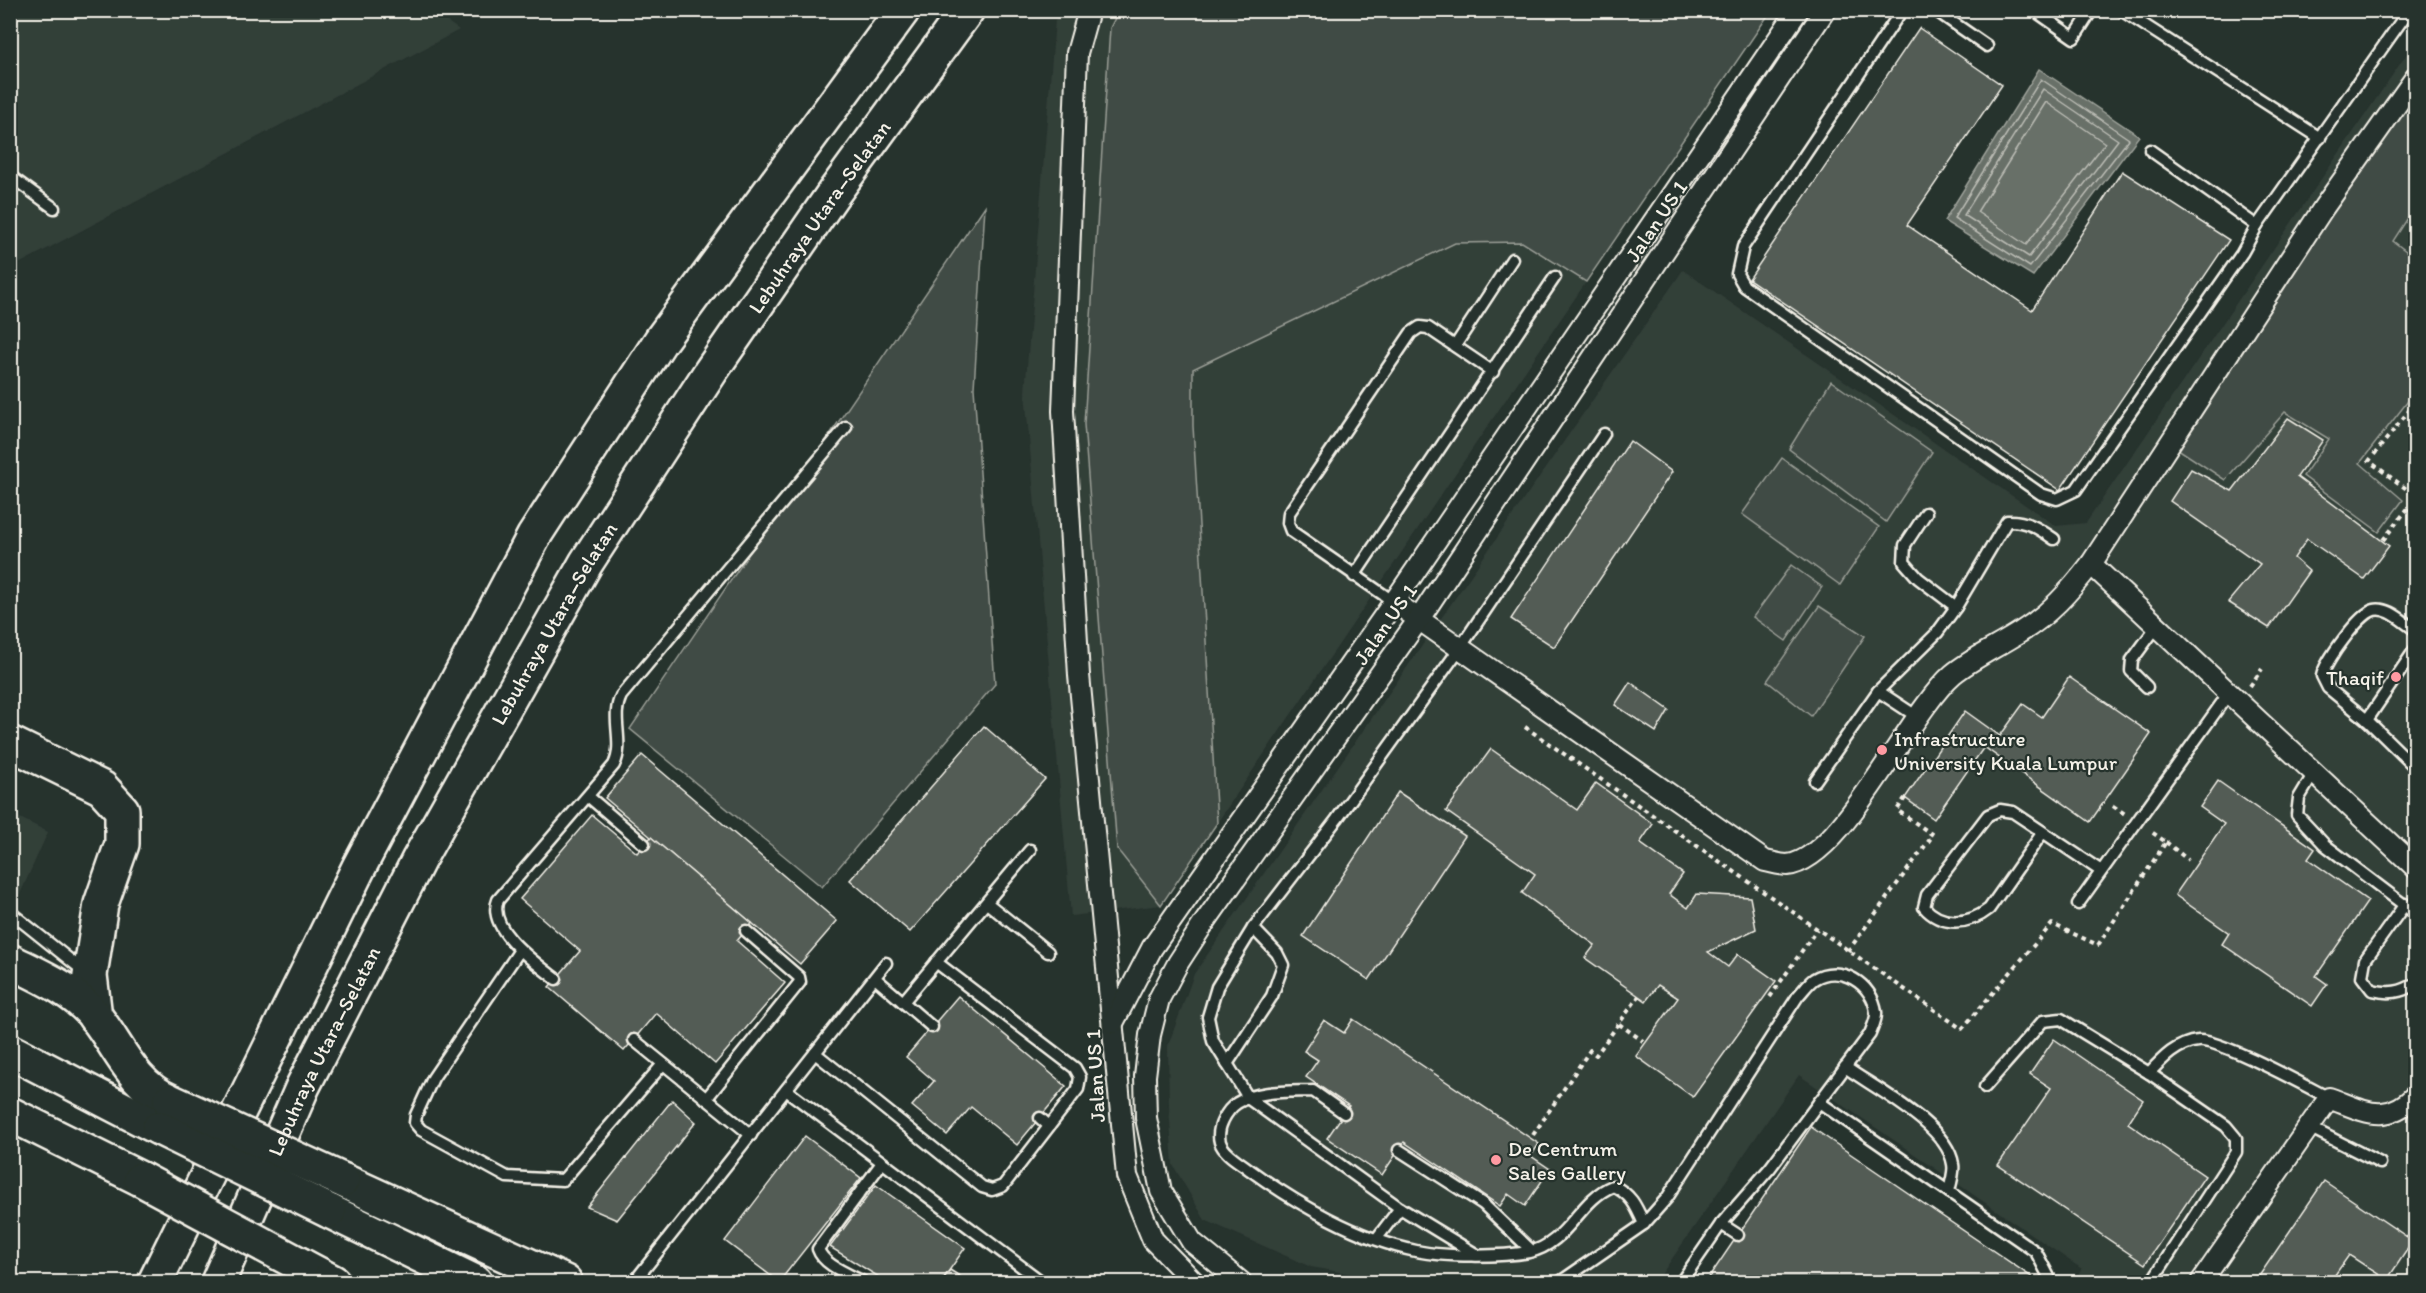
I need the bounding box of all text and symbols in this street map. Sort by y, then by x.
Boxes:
street label: Lebuhraya Utara–Selatan [742,115,895,318]
street label: Jalan US 1 [1620,175,1693,267]
street label: Lebuhraya Utara–Selatan [485,517,622,729]
street label: Jalan US 1 [1348,578,1422,669]
place label: Thaqif [2326,665,2384,690]
marker: Thaqif [2389,670,2403,684]
place label: Infrastructure University Kuala Lumpur [1894,726,2118,775]
marker: Infrastructure University Kuala Lumpur [1875,743,1889,757]
street label: Lebuhraya Utara–Selatan [262,942,385,1160]
street label: Jalan US 1 [1080,1029,1110,1123]
place label: De Centrum Sales Gallery [1508,1136,1626,1185]
marker: De Centrum Sales Gallery [1489,1153,1503,1167]

